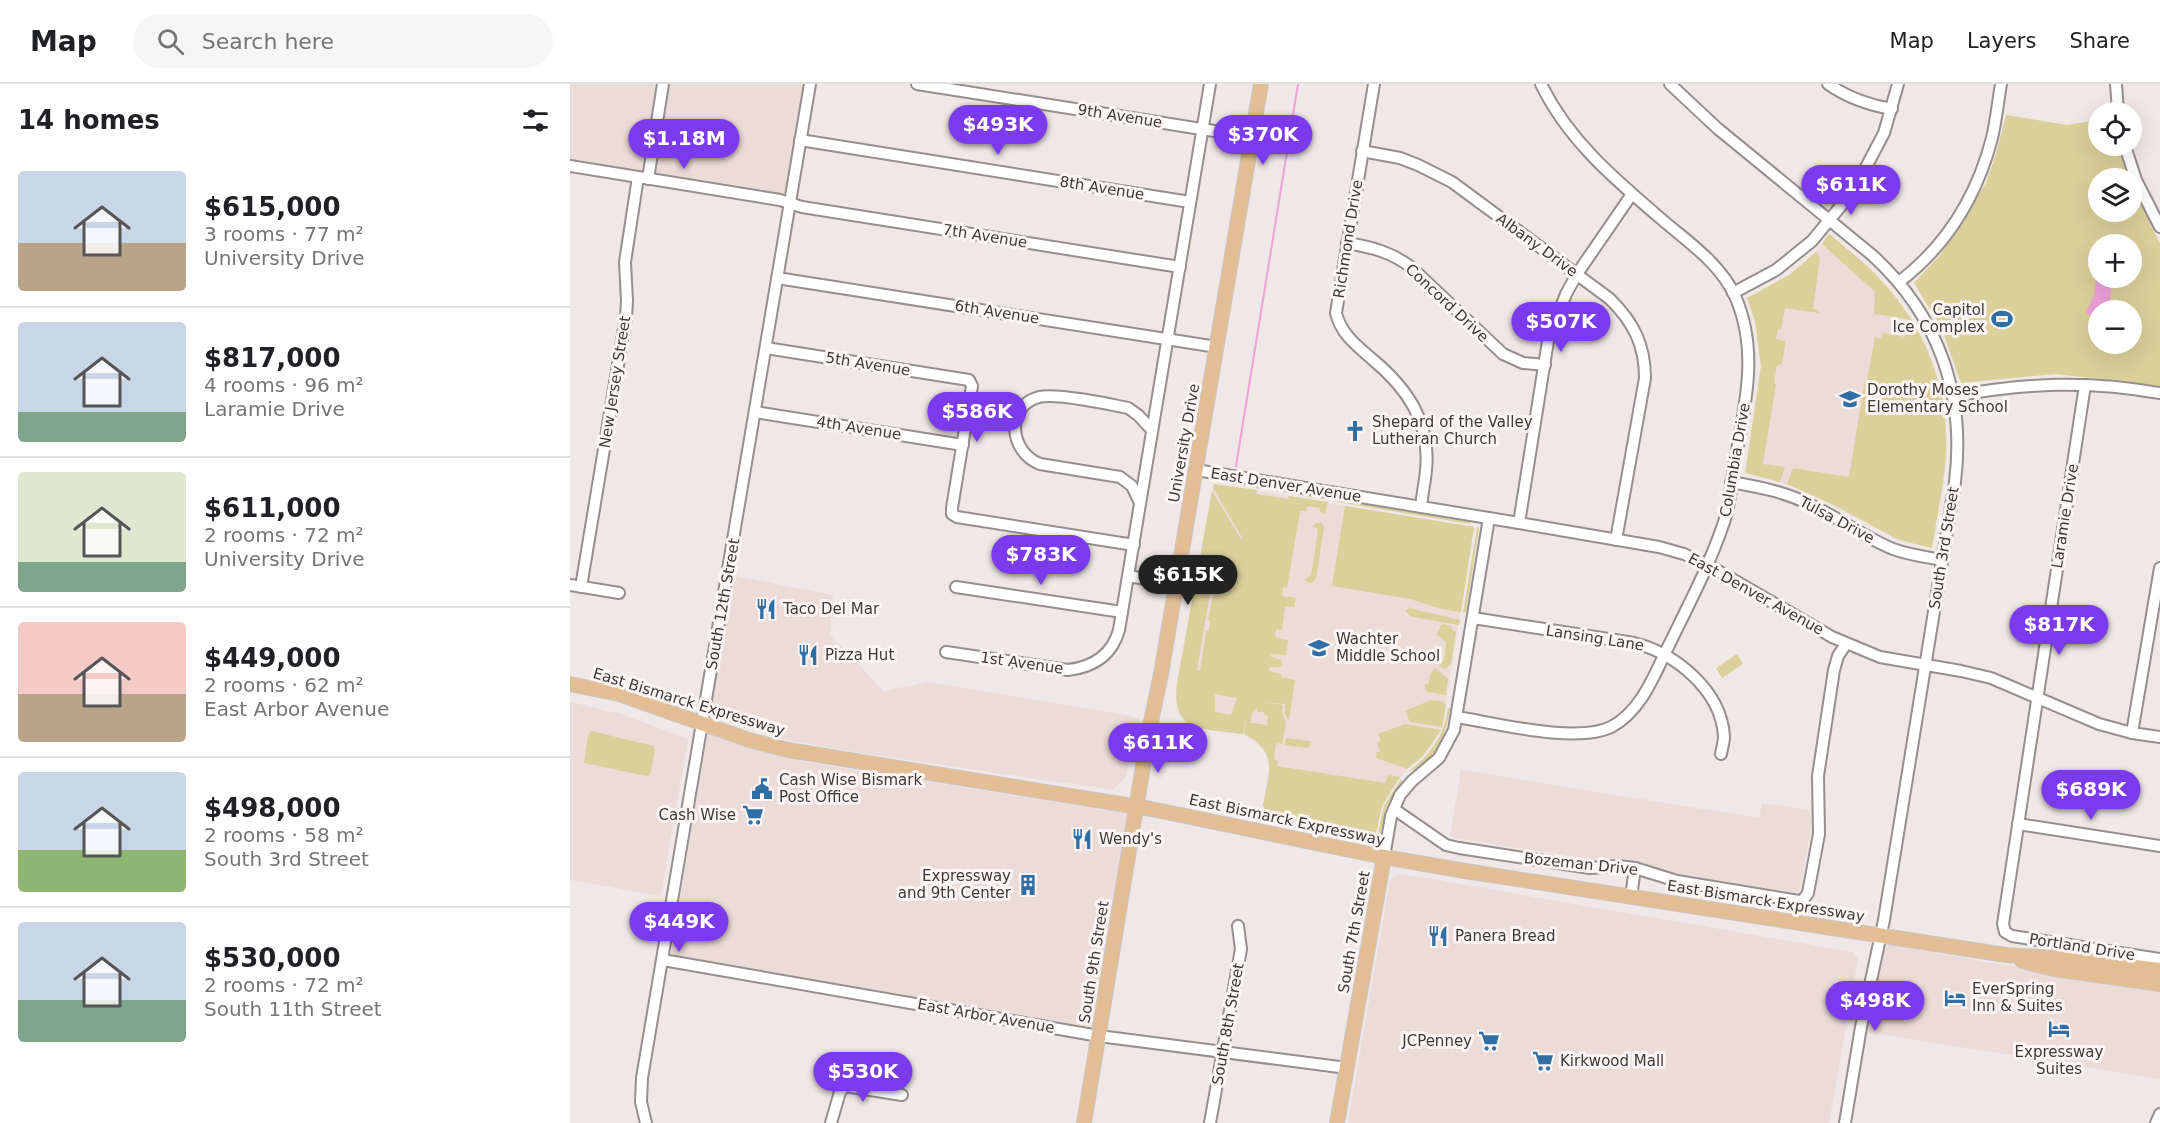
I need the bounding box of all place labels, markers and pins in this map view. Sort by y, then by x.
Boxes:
pin: $493K [956,105,1040,156]
pin: $370K [1221,115,1305,166]
pin: $1.18M [635,119,733,170]
pin: $611K [1809,165,1893,216]
place label: Capitol Ice Complex [1893,301,1985,336]
pin: $507K [1519,302,1603,353]
sports icon: Capitol Ice Complex [1990,307,2014,331]
place label: Dorothy Moses Elementary School [1867,381,2008,416]
school or university icon: Dorothy Moses Elementary School [1838,387,1862,411]
pin: $586K [935,392,1019,443]
place label: Shepard of the Valley Lutheran Church [1372,413,1533,448]
church icon: Shepard of the Valley Lutheran Church [1343,419,1367,443]
pin: $783K [999,535,1083,586]
pin: $615K [1146,555,1230,606]
restaurant icon: Taco Del Mar [754,597,778,621]
place label: Taco Del Mar [782,600,880,618]
pin: $817K [2017,605,2101,656]
place label: Wachter Middle School [1336,630,1440,665]
school or university icon: Wachter Middle School [1307,636,1331,660]
restaurant icon: Pizza Hut [796,643,820,667]
place label: Pizza Hut [825,646,894,664]
pin: $611K [1116,723,1200,774]
pin: $689K [2049,770,2133,821]
place label: Cash Wise Bismark Post Office [779,771,922,806]
public building icon: Cash Wise Bismark Post Office [750,777,774,801]
supermarket icon: Cash Wise [741,803,765,827]
place label: Cash Wise [659,806,736,824]
restaurant icon: Wendy's [1070,827,1094,851]
place label: Wendy's [1099,830,1162,848]
place label: Expressway and 9th Center [898,867,1012,902]
building icon: Expressway and 9th Center [1016,873,1040,897]
pin: $449K [637,902,721,953]
restaurant icon: Panera Bread [1426,924,1450,948]
place label: Panera Bread [1455,927,1556,945]
place label: EverSpring Inn & Suites [1972,980,2063,1015]
pin: $498K [1833,981,1917,1032]
hotel icon: EverSpring Inn & Suites [1943,986,1967,1010]
hotel icon: Expressway Suites [2047,1017,2071,1041]
supermarket icon: JCPenney [1477,1029,1501,1053]
place label: JCPenney [1401,1032,1472,1050]
place label: Expressway Suites [2015,1043,2104,1078]
supermarket icon: Kirkwood Mall [1531,1049,1555,1073]
pin: $530K [821,1052,905,1103]
place label: Kirkwood Mall [1560,1052,1664,1070]

